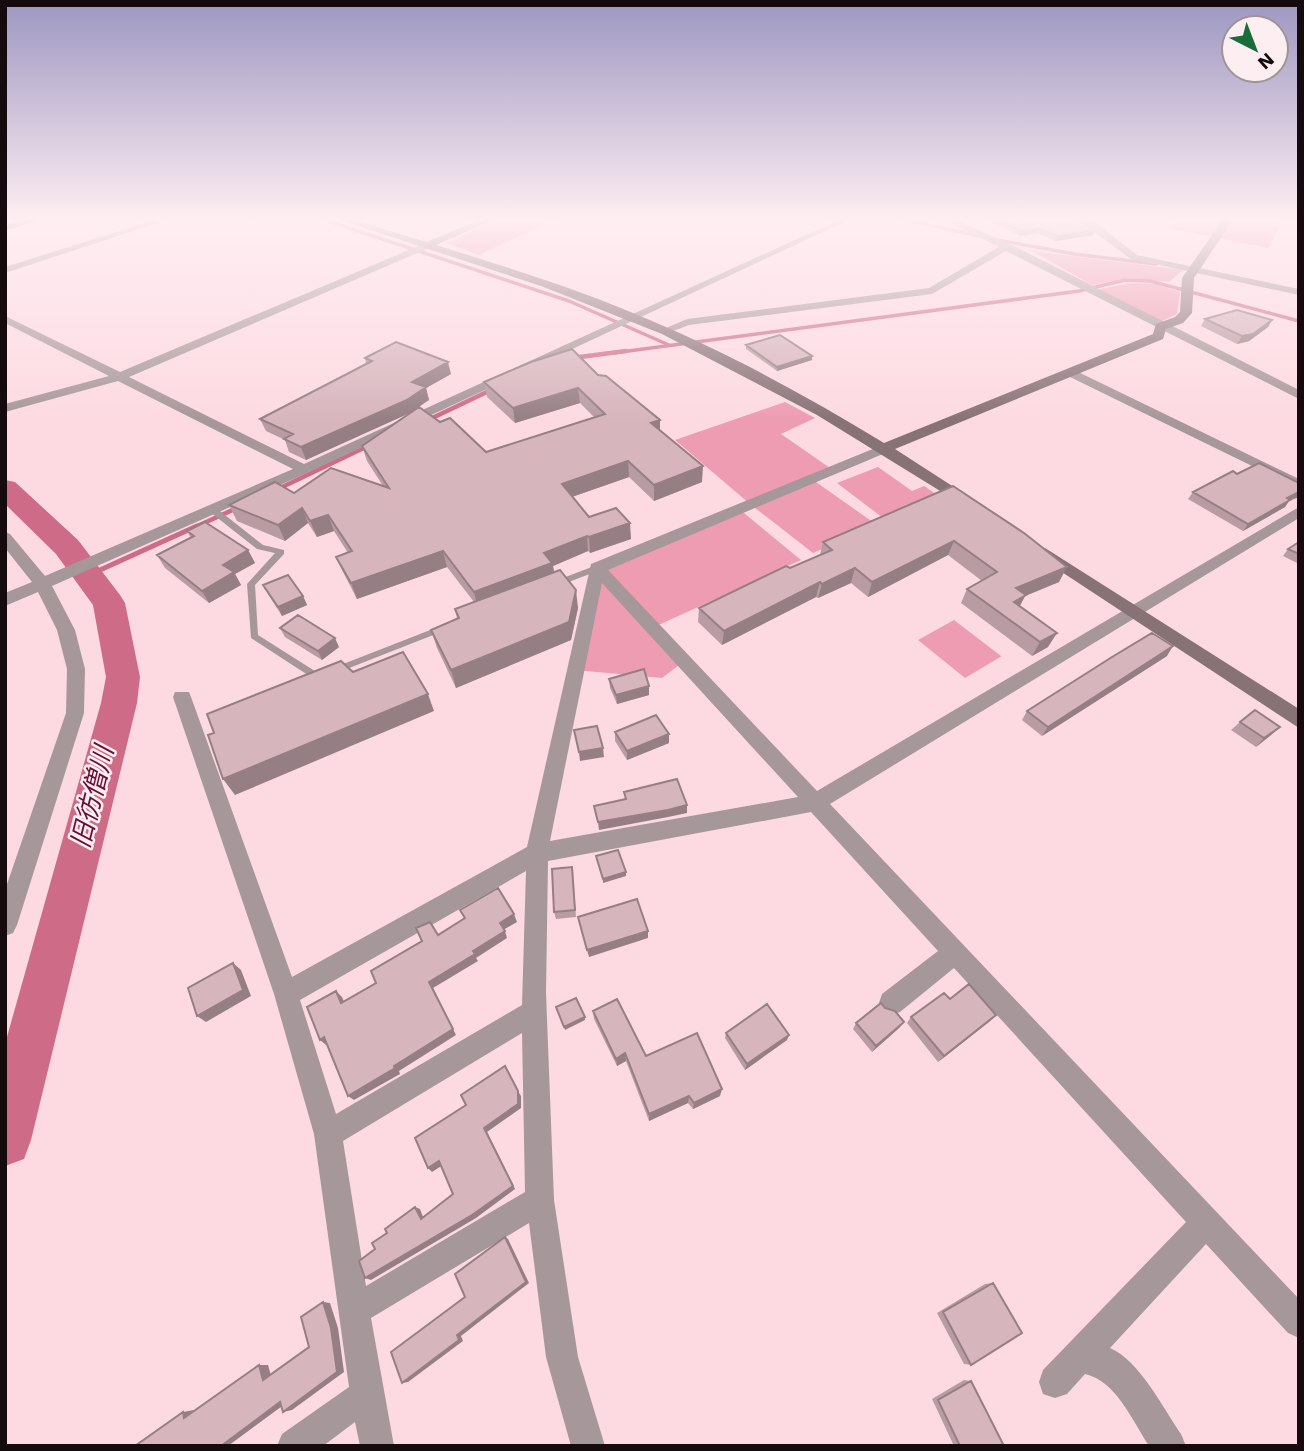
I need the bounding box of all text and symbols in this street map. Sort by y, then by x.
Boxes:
north arrow [1220,14,1290,84]
text: N [1253,48,1279,75]
water label: 旧彷僧川 [65,740,120,851]

